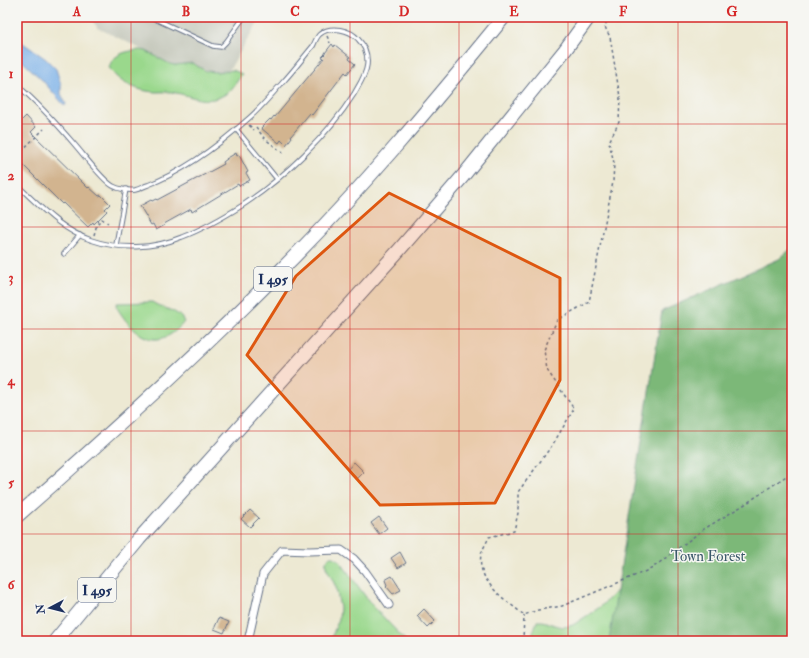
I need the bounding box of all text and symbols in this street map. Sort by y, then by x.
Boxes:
text: A [72,4,82,20]
text: B [182,4,190,20]
text: C [290,4,300,20]
text: D [399,4,410,20]
text: E [509,4,519,20]
text: F [619,4,628,20]
text: G [727,4,738,20]
text: 1 [9,66,14,82]
text: 2 [8,168,15,184]
road number: I 495 [254,267,292,291]
text: 3 [9,270,14,286]
text: 4 [6,373,15,389]
text: 5 [8,475,14,491]
park label: Town Forest [671,547,745,566]
text: 6 [8,577,16,593]
road number: I 495 [78,578,116,602]
north arrow [30,588,70,628]
text: N [33,602,48,616]

